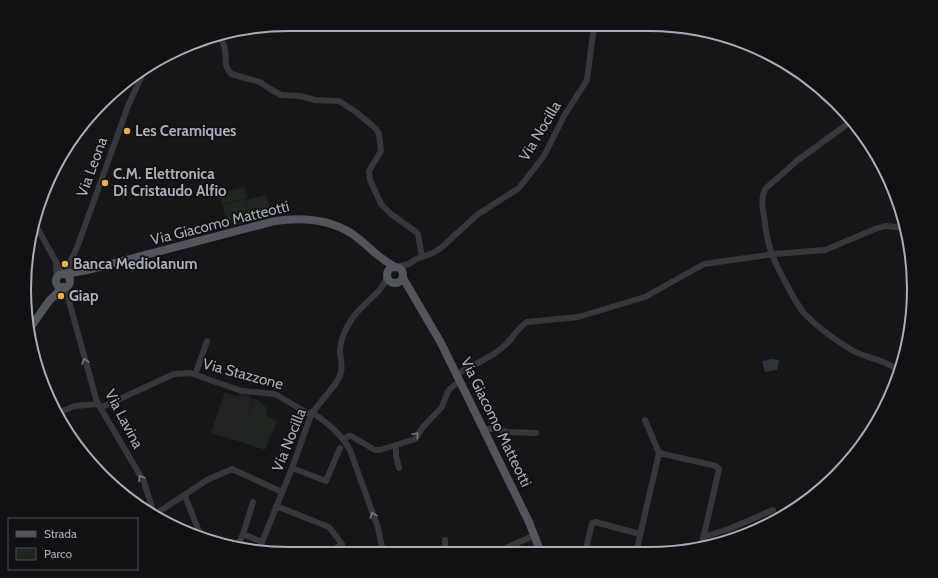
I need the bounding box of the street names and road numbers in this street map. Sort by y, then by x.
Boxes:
street label: Via Nocilla [515,97,565,164]
street label: Via Leona [73,134,111,199]
street label: Via Giacomo Matteotti [149,197,291,249]
street label: Via Giacomo Matteotti [457,354,535,490]
street label: Via Stazzone [201,355,286,393]
street label: Via Lavina [101,386,147,452]
street label: Via Nocilla [268,405,310,474]

